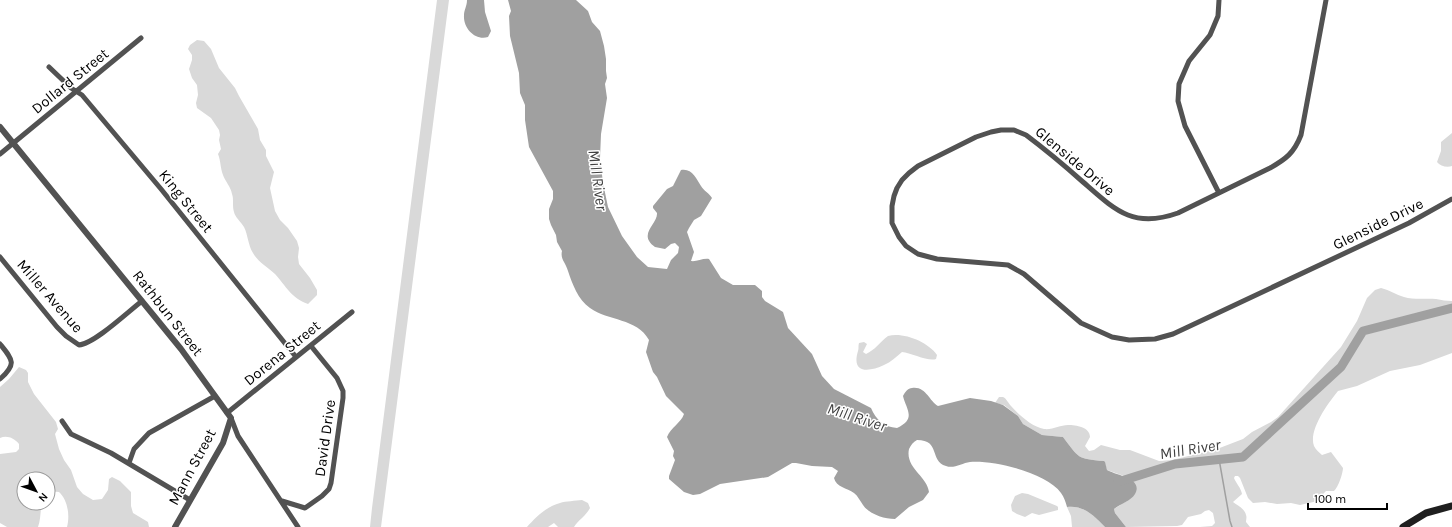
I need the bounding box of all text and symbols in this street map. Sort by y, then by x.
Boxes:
street label: Dollard Street [28,44,112,118]
street label: Glenside Drive [1032,123,1118,199]
water label: Mill River [584,148,612,212]
street label: King Street [155,166,217,236]
street label: Glenside Drive [1330,194,1426,254]
street label: Miller Avenue [13,256,87,336]
street label: Rathbun Street [129,267,207,360]
street label: Dorena Street [240,316,324,389]
street label: David Drive [311,398,339,478]
water label: Mill River [825,398,890,436]
street label: Mann Street [164,425,220,508]
water label: Mill River [1158,435,1222,463]
north arrow [16,471,56,511]
scale bar [1308,485,1387,511]
text: N [36,490,51,504]
text: 100 m [1314,492,1346,506]

